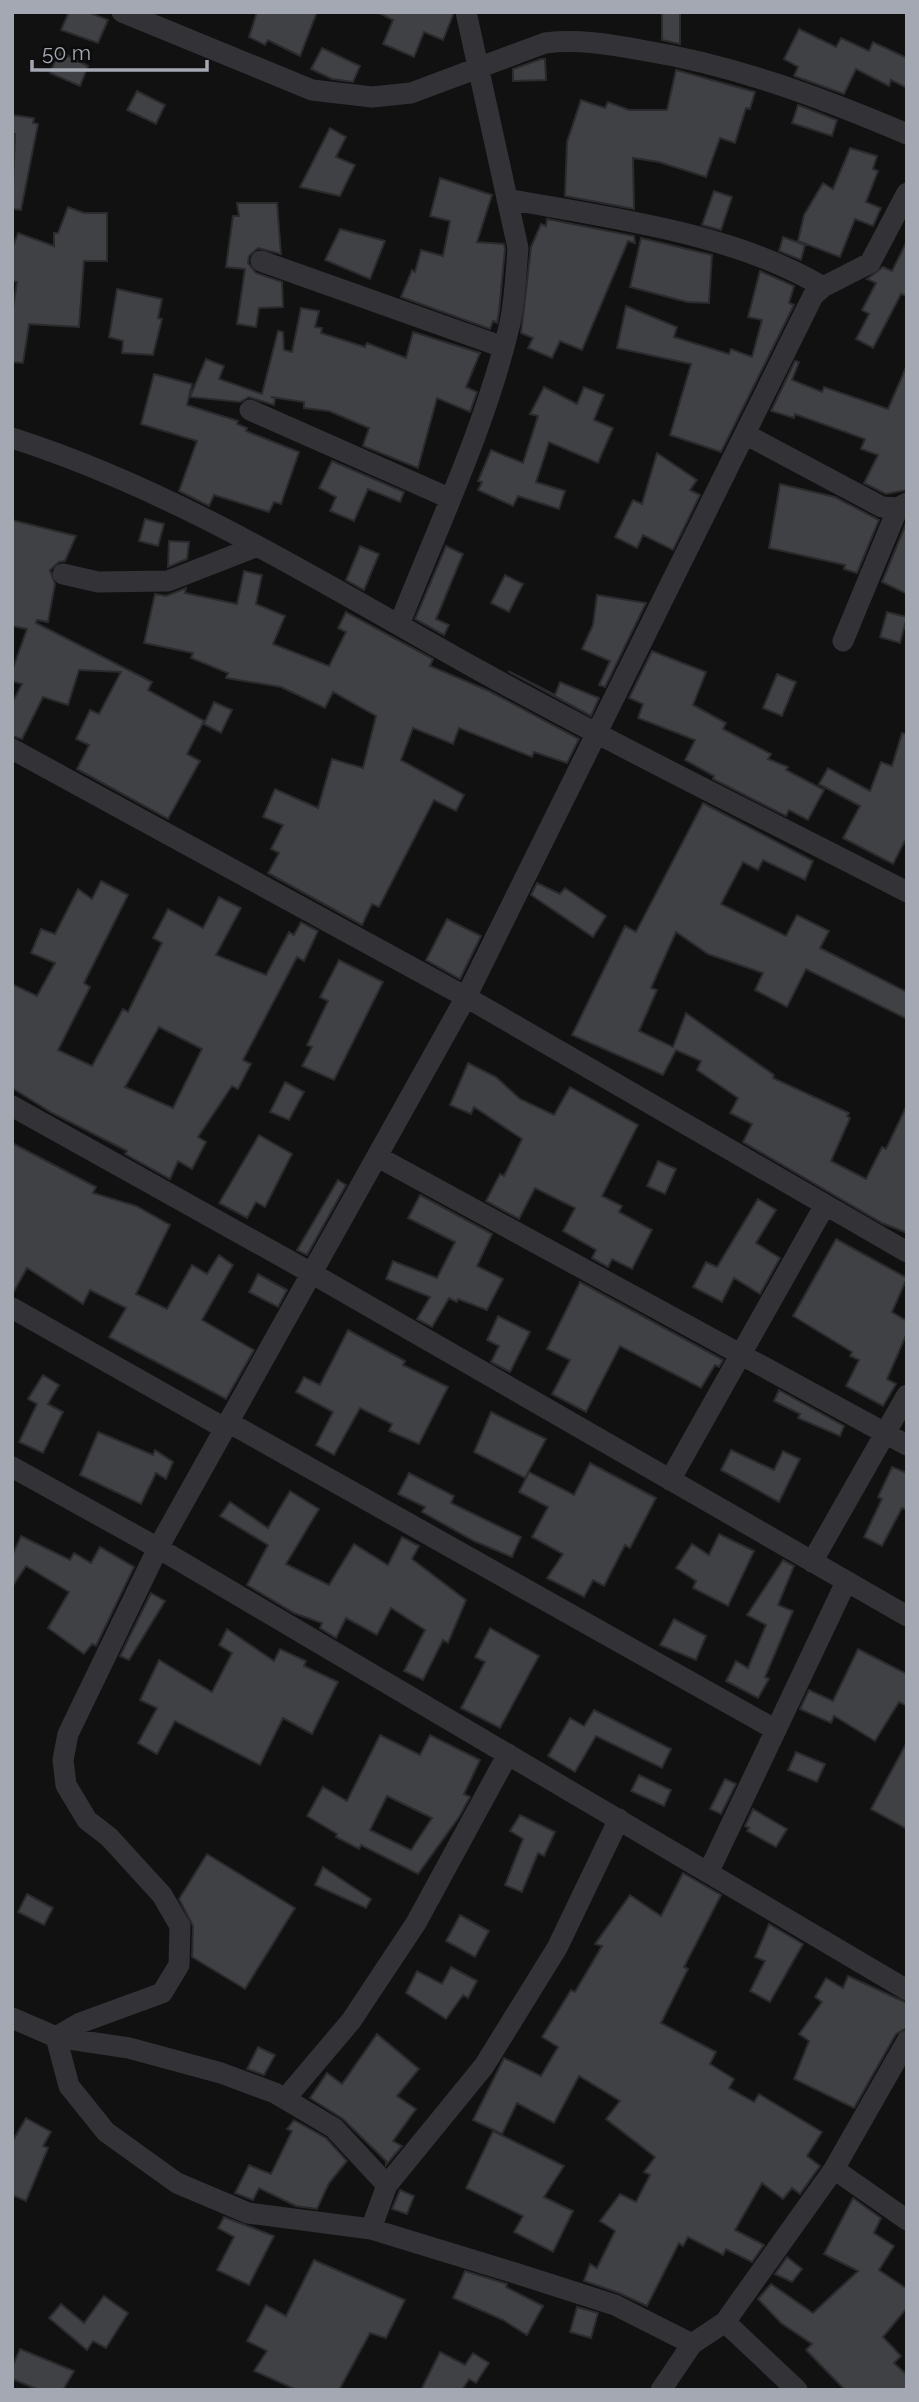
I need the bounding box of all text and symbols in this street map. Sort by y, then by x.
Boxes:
scale bar [32,28,206,72]
text: 50 m [42,40,91,65]

